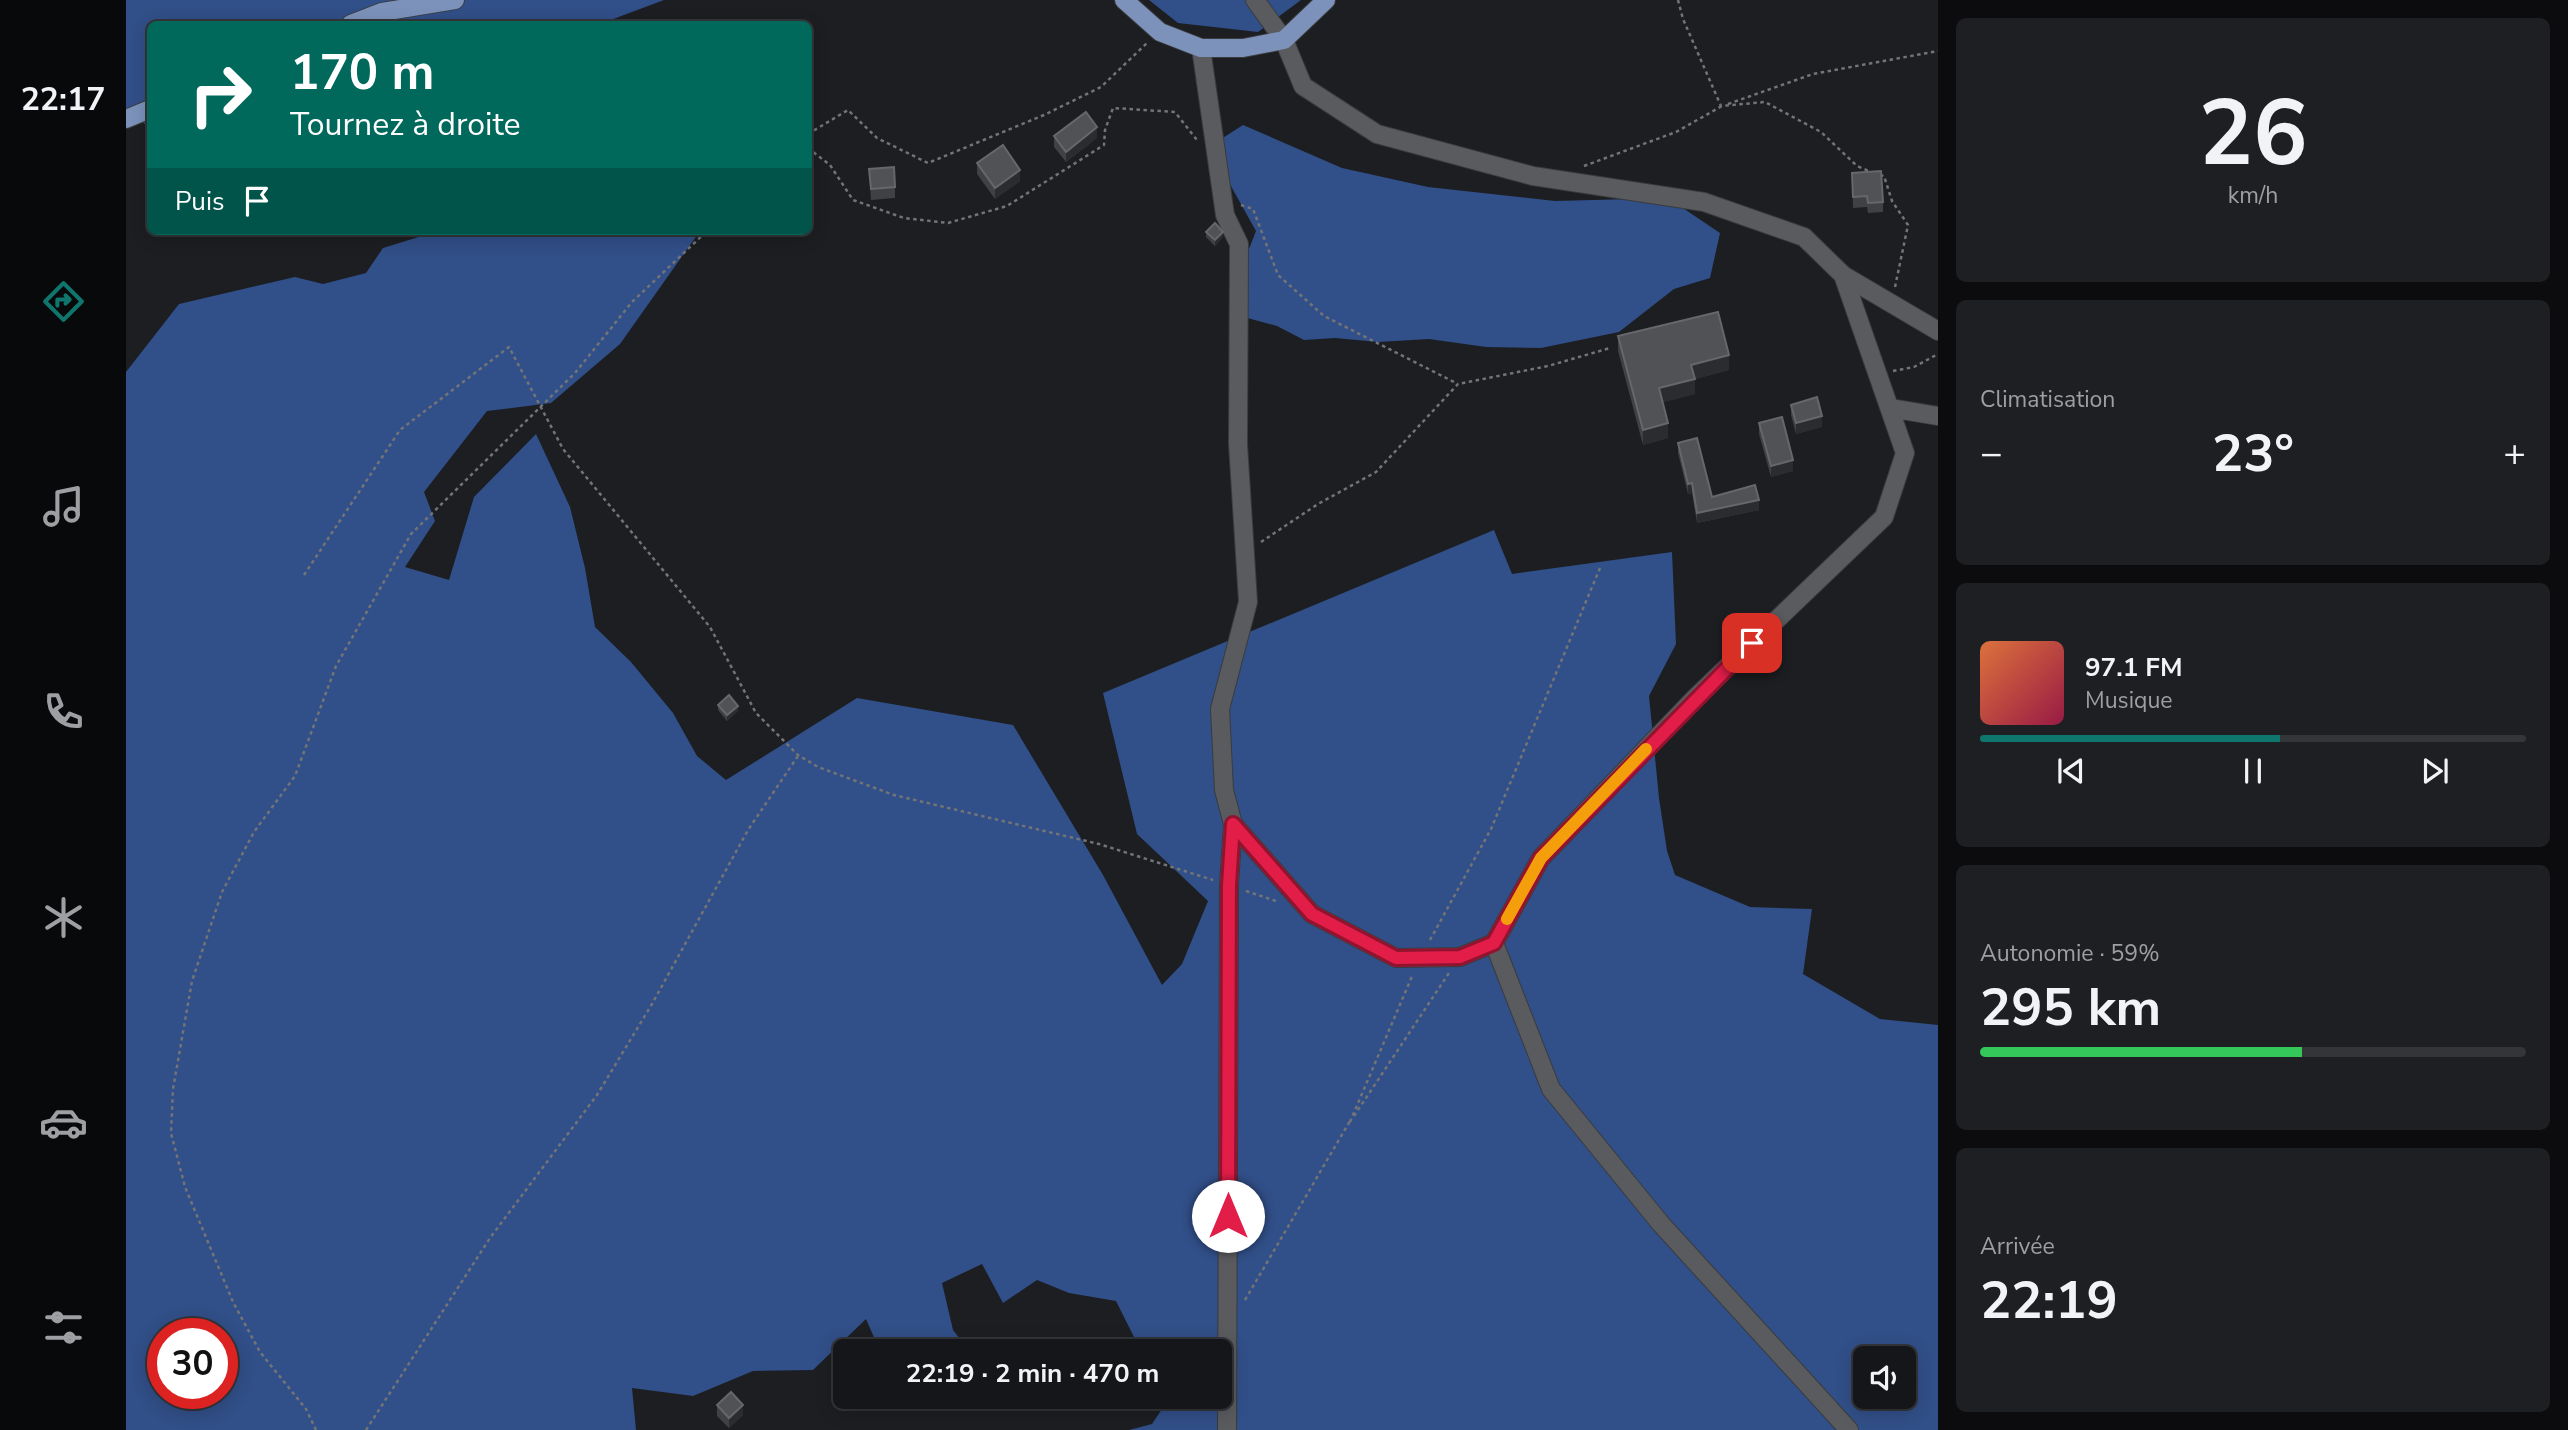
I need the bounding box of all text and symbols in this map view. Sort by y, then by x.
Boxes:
text: 170 m [290,39,434,106]
icon: right [175,49,266,140]
text: 26 [2198,72,2308,196]
text: 22:17 [21,78,105,121]
text: Tournez à droite [290,103,521,146]
text: km/h [2228,180,2278,211]
icon: arrive [238,182,276,220]
text: Puis [175,184,224,219]
icon: directions [39,277,88,326]
text: Climatisation [1980,384,2115,415]
text: 23° [2212,418,2294,489]
text: − [1980,428,2003,479]
text: + [2503,428,2526,479]
icon: music [39,482,88,531]
pin [1722,613,1782,673]
icon: arrive [1733,624,1771,662]
text: 97.1 FM [2085,650,2182,685]
text: Musique [2085,685,2173,716]
icon: phone [39,687,88,736]
icon: previous [2052,752,2090,790]
icon: pause [2234,752,2272,790]
icon: next [2416,752,2454,790]
icon: climate [39,893,88,942]
text: Autonomie · 59% [1980,938,2160,969]
text: 295 km [1980,972,2161,1043]
icon: car [39,1098,88,1147]
position arrow [1191,1179,1265,1253]
text: Arrivée [1980,1231,2055,1262]
text: 22:19 [1980,1265,2118,1336]
icon: filters [39,1303,88,1352]
speed limit sign: 30 [147,1318,238,1409]
map controls [1853,1346,1916,1409]
button: sound [1853,1346,1916,1409]
text: 22:19 · 2 min · 470 m [906,1356,1159,1391]

